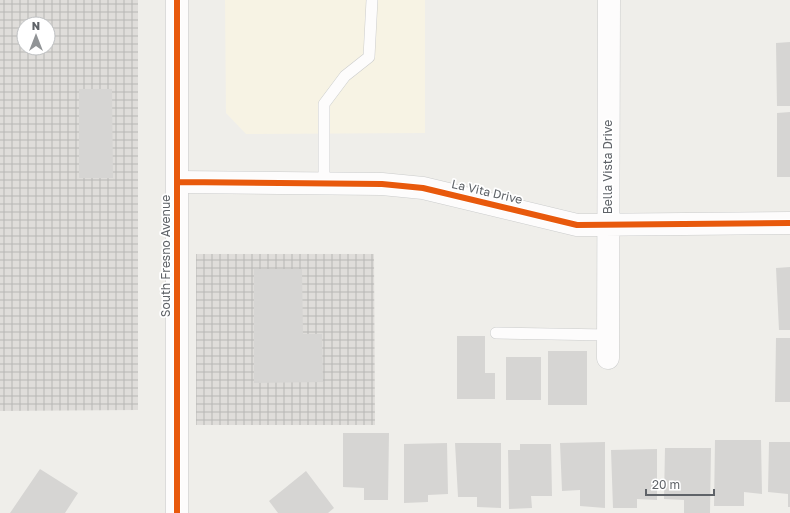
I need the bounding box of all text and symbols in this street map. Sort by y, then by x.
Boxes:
north arrow [16,16,56,56]
text: N [32,19,40,32]
street label: Bella Vista Drive [600,120,615,214]
street label: La Vita Drive [450,176,524,207]
street label: South Fresno Avenue [158,195,173,317]
scale bar [646,471,714,497]
text: 20 m [652,477,680,492]

